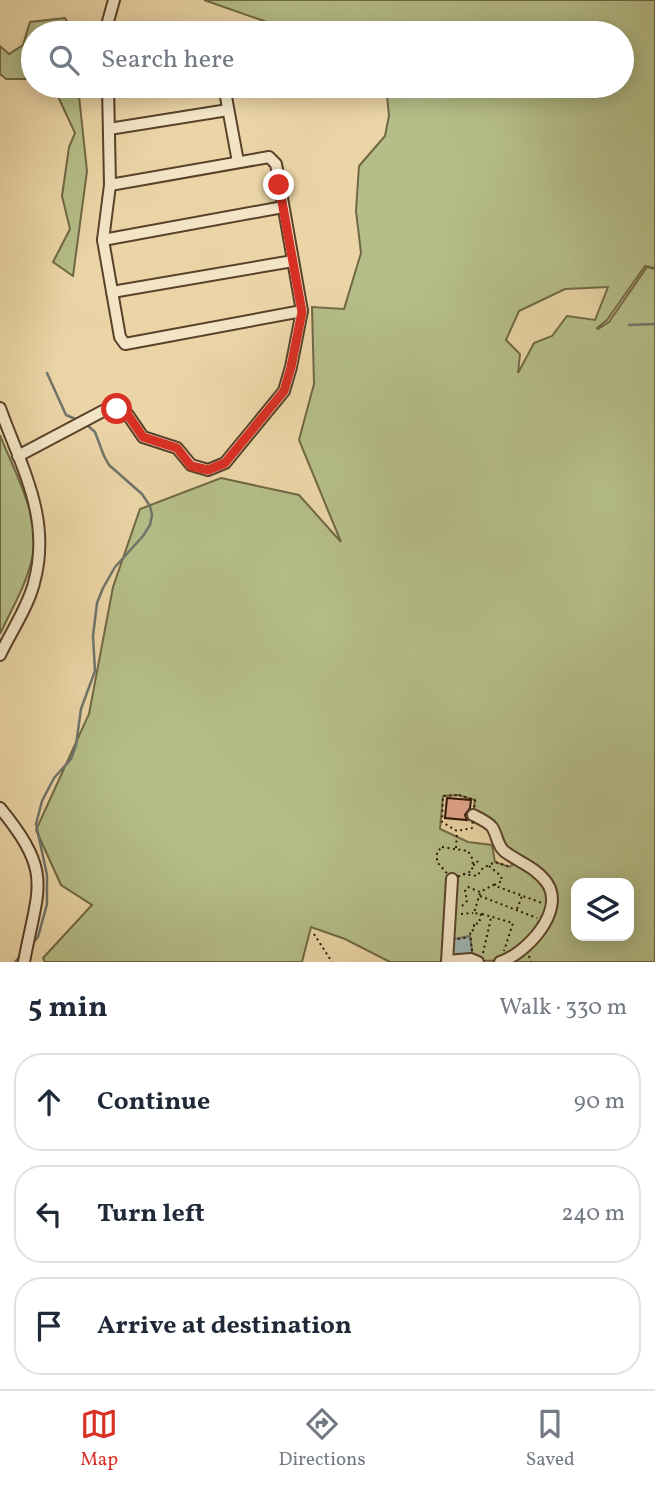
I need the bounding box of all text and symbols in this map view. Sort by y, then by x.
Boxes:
search box [21,21,634,98]
icon: search [45,41,83,79]
text: Search here [101,42,234,78]
route end [263,169,294,200]
route start [101,393,132,424]
map controls [571,878,634,941]
button: layers [571,878,634,941]
text: 5 min [28,987,108,1029]
text: Walk · 330 m [499,992,627,1024]
icon: ahead [30,1083,68,1121]
text: Continue [97,1084,210,1120]
text: 90 m [574,1086,625,1118]
icon: left [30,1195,68,1233]
text: Turn left [97,1196,205,1232]
text: 240 m [561,1198,625,1230]
icon: arrive [30,1307,68,1345]
text: Arrive at destination [97,1308,352,1344]
tab: Map [80,1405,118,1473]
tab: Directions [279,1405,366,1473]
tab: Saved [526,1405,575,1473]

